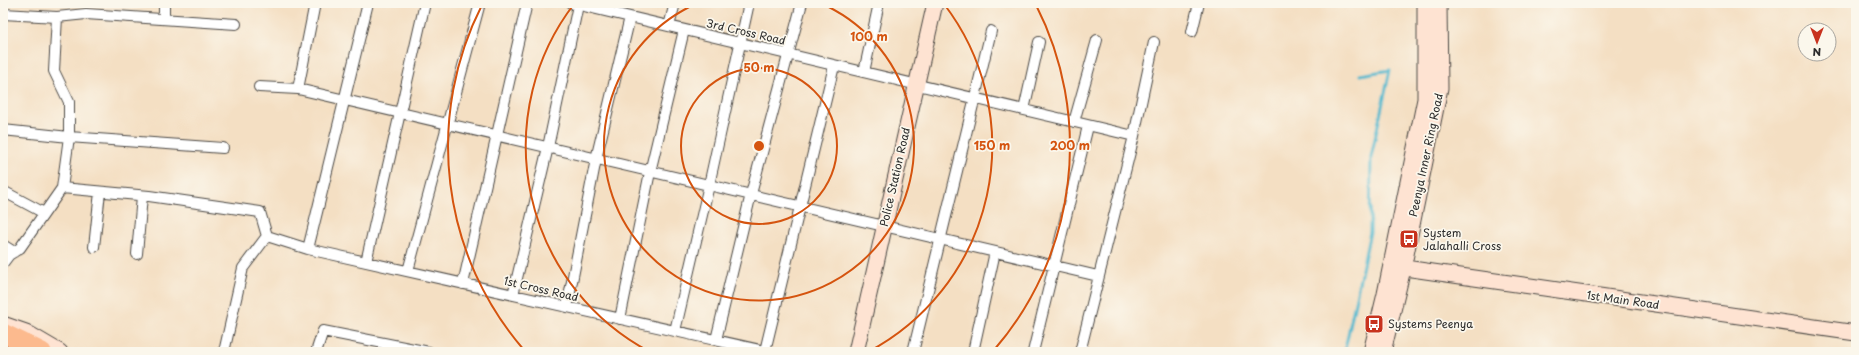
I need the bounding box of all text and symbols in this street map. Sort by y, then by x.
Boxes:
street label: 3rd Cross Road [705,14,788,49]
north arrow [1797,22,1837,62]
text: 100 m [850,27,888,45]
text: N [1812,44,1821,61]
text: 50 m [743,58,775,76]
street label: Peenya Inner Ring Road [1404,92,1447,218]
street label: Police Station Road [875,126,914,228]
text: 150 m [974,136,1010,154]
text: 200 m [1050,136,1090,154]
centre of rings [752,139,766,153]
place label: System Jalahalli Cross [1423,224,1501,254]
bus stop icon: System Jalahalli Cross [1398,228,1420,250]
street label: 1st Cross Road [502,272,580,305]
street label: 1st Main Road [1586,286,1661,313]
bus stop icon: Systems Peenya [1363,313,1385,335]
place label: Systems Peenya [1388,315,1473,332]

